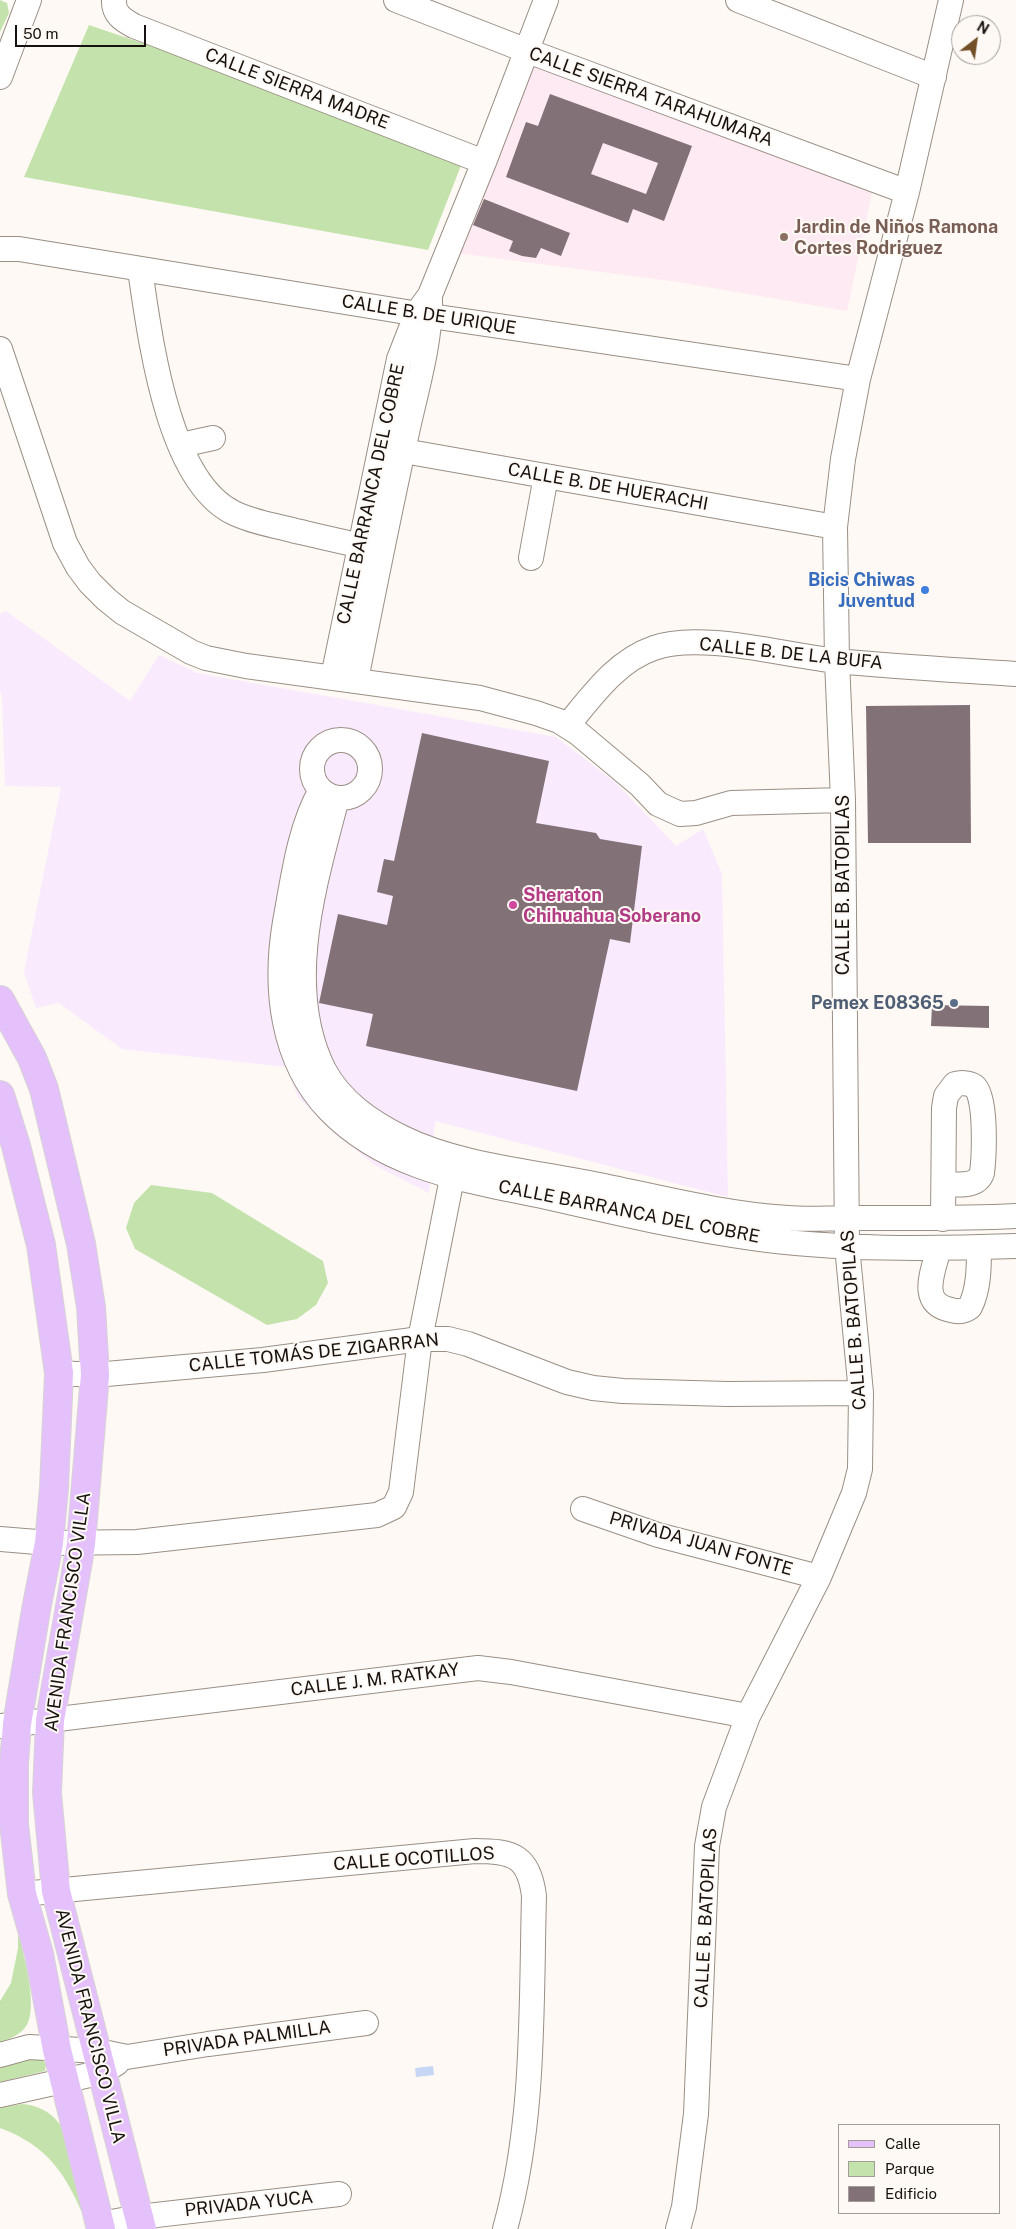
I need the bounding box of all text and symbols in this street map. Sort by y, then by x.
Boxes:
scale bar [18,15,149,47]
north arrow [951,15,1001,65]
text: N [974,18,992,38]
text: 50 m [23,25,58,42]
street label: CALLE SIERRA TARAHUMARA [526,43,776,151]
street label: CALLE SIERRA MADRE [202,44,392,134]
place label: Jardin de Niños Ramona Cortes Rodriguez [794,216,998,258]
marker: Jardin de Niños Ramona Cortes Rodriguez [778,231,790,243]
street label: CALLE B. DE URIQUE [340,291,518,339]
street label: CALLE BARRANCA DEL COBRE [333,362,409,626]
street label: CALLE B. DE HUERACHI [506,459,710,515]
place label: Bicis Chiwas Juventud [808,569,915,612]
marker: Bicis Chiwas Juventud [919,584,931,596]
street label: CALLE B. DE LA BUFA [698,634,884,674]
street label: CALLE B. BATOPILAS [832,795,854,975]
place label: Sheraton Chihuahua Soberano [523,884,701,926]
marker: Sheraton Chihuahua Soberano [507,899,519,911]
place label: Pemex E08365 [811,992,944,1014]
marker: Pemex E08365 [948,997,960,1009]
street label: CALLE BARRANCA DEL COBRE [496,1176,762,1248]
street label: CALLE B. BATOPILAS [837,1229,871,1411]
street label: CALLE TOMÁS DE ZIGARRAN [188,1329,440,1377]
street label: AVENIDA FRANCISCO VILLA [40,1491,96,1733]
street label: PRIVADA JUAN FONTE [607,1507,795,1581]
street label: CALLE J. M. RATKAY [289,1659,461,1701]
street label: CALLE B. BATOPILAS [690,1827,722,2009]
street label: CALLE OCOTILLOS [333,1843,495,1875]
street label: AVENIDA FRANCISCO VILLA [50,1906,130,2146]
street label: PRIVADA PALMILLA [162,2017,332,2061]
legend [838,2124,1001,2214]
text: Calle [885,2135,921,2152]
text: Parque [885,2160,935,2177]
text: Edificio [885,2185,937,2202]
street label: PRIVADA YUCA [184,2187,314,2221]

